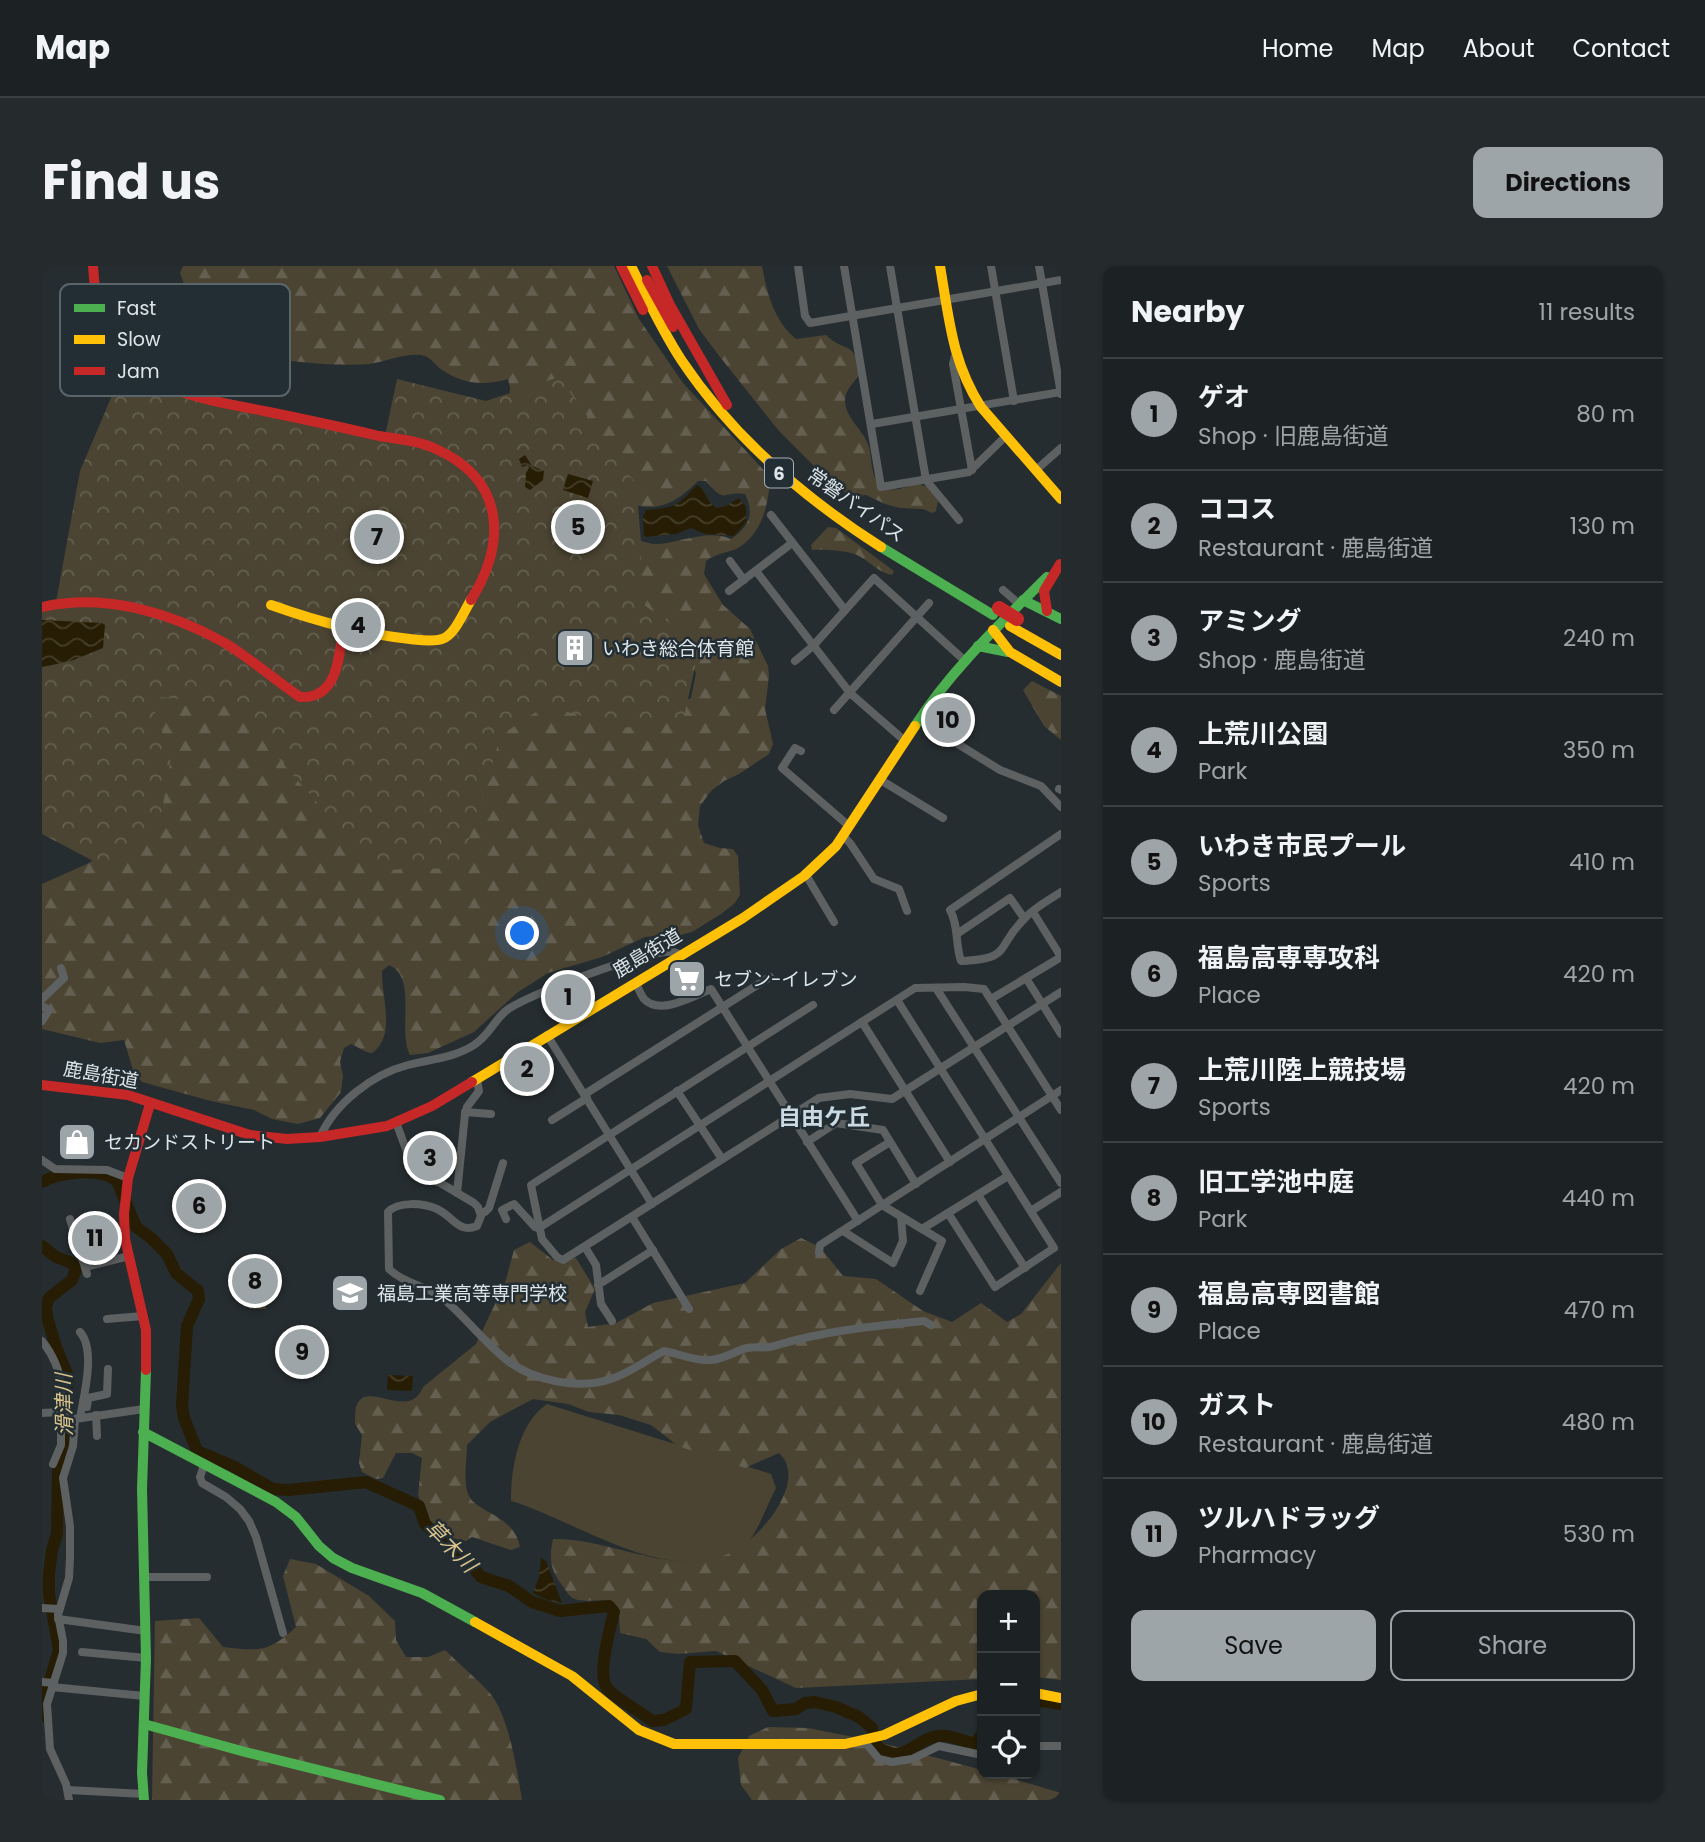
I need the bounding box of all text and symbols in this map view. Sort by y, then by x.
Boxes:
text: Map [35,24,110,71]
text: Home [1262,32,1334,65]
text: Map [1372,32,1425,65]
text: About [1463,32,1534,65]
text: Contact [1572,32,1670,65]
button: Directions [1473,147,1663,218]
text: Find us [42,148,220,216]
legend [60,284,290,396]
text: Nearby [1131,290,1245,333]
text: Fast [117,295,156,322]
text: 11 results [1539,296,1635,328]
text: Slow [117,326,161,353]
text: Jam [117,358,159,385]
text: ゲオ [1198,379,1250,415]
text: 1 [1150,398,1158,430]
text: 80 m [1576,398,1635,430]
text: Shop · 旧鹿島街道 [1198,420,1389,452]
road number: 6 [765,458,793,488]
street label: 常磐バイパス [802,461,910,549]
text: ココス [1198,491,1276,527]
pin: 5 [555,501,601,553]
text: 2 [1147,510,1161,542]
text: 130 m [1570,510,1635,542]
pin: 7 [354,511,400,563]
text: Restaurant · 鹿島街道 [1198,532,1433,564]
pin: 4 [335,599,381,651]
text: アミング [1198,603,1301,639]
text: 3 [1147,622,1161,654]
text: 240 m [1563,622,1635,654]
building icon: いわき総合体育館 [554,627,596,669]
place label: いわき総合体育館 [602,635,754,662]
text: Shop · 鹿島街道 [1198,644,1366,676]
pin: 10 [925,694,971,746]
text: 上荒川公園 [1198,716,1328,752]
text: 4 [1146,734,1162,766]
text: 350 m [1563,734,1635,766]
text: Park [1198,755,1247,787]
text: いわき市民プール [1198,828,1406,864]
text: 5 [1147,846,1161,878]
text: 410 m [1569,846,1635,878]
text: Sports [1198,867,1271,899]
your location [505,916,539,950]
street label: 鹿島街道 [607,922,687,984]
text: 福島高専専攻科 [1198,940,1380,976]
supermarket icon: セブン-イレブン [666,958,708,1000]
text: 6 [1147,958,1161,990]
text: 420 m [1563,958,1635,990]
place label: セブン-イレブン [714,966,857,993]
pin: 1 [545,971,591,1023]
text: Place [1198,979,1261,1011]
pin: 2 [504,1043,550,1095]
text: 上荒川陸上競技場 [1198,1052,1406,1088]
street label: 鹿島街道 [61,1055,141,1095]
text: 7 [1148,1070,1160,1102]
text: 420 m [1563,1070,1635,1102]
text: Sports [1198,1091,1271,1123]
district label: 自由ケ丘 [778,1101,870,1133]
shop icon: セカンドストリート [56,1121,98,1163]
place label: セカンドストリート [104,1129,275,1156]
pin: 3 [407,1132,453,1184]
text: 旧工学池中庭 [1198,1164,1354,1200]
pin: 6 [176,1180,222,1232]
text: 8 [1147,1182,1161,1214]
text: 440 m [1562,1182,1635,1214]
text: Park [1198,1203,1247,1235]
pin: 11 [72,1212,118,1264]
pin: 8 [232,1255,278,1307]
school or university icon: 福島工業高等専門学校 [329,1272,371,1314]
text: 福島高専図書館 [1198,1276,1380,1312]
place label: 福島工業高等専門学校 [377,1280,567,1307]
text: 9 [1147,1294,1161,1326]
text: 470 m [1564,1294,1635,1326]
text: Place [1198,1315,1261,1347]
pin: 9 [279,1326,325,1378]
water label: 滑津川 [49,1371,79,1437]
text: ガスト [1198,1387,1276,1423]
text: 10 [1142,1406,1166,1438]
text: 480 m [1562,1406,1635,1438]
text: Restaurant · 鹿島街道 [1198,1428,1433,1460]
text: ツルハドラッグ [1198,1500,1380,1536]
water label: 草木川 [419,1513,485,1580]
text: 11 [1145,1518,1163,1550]
text: 530 m [1563,1518,1635,1550]
text: Pharmacy [1198,1539,1316,1571]
map controls [977,1590,1040,1779]
button: + [977,1590,1040,1653]
button: Save [1131,1610,1376,1681]
button: Share [1390,1610,1635,1681]
button: − [977,1653,1040,1716]
button: locate [977,1716,1040,1779]

